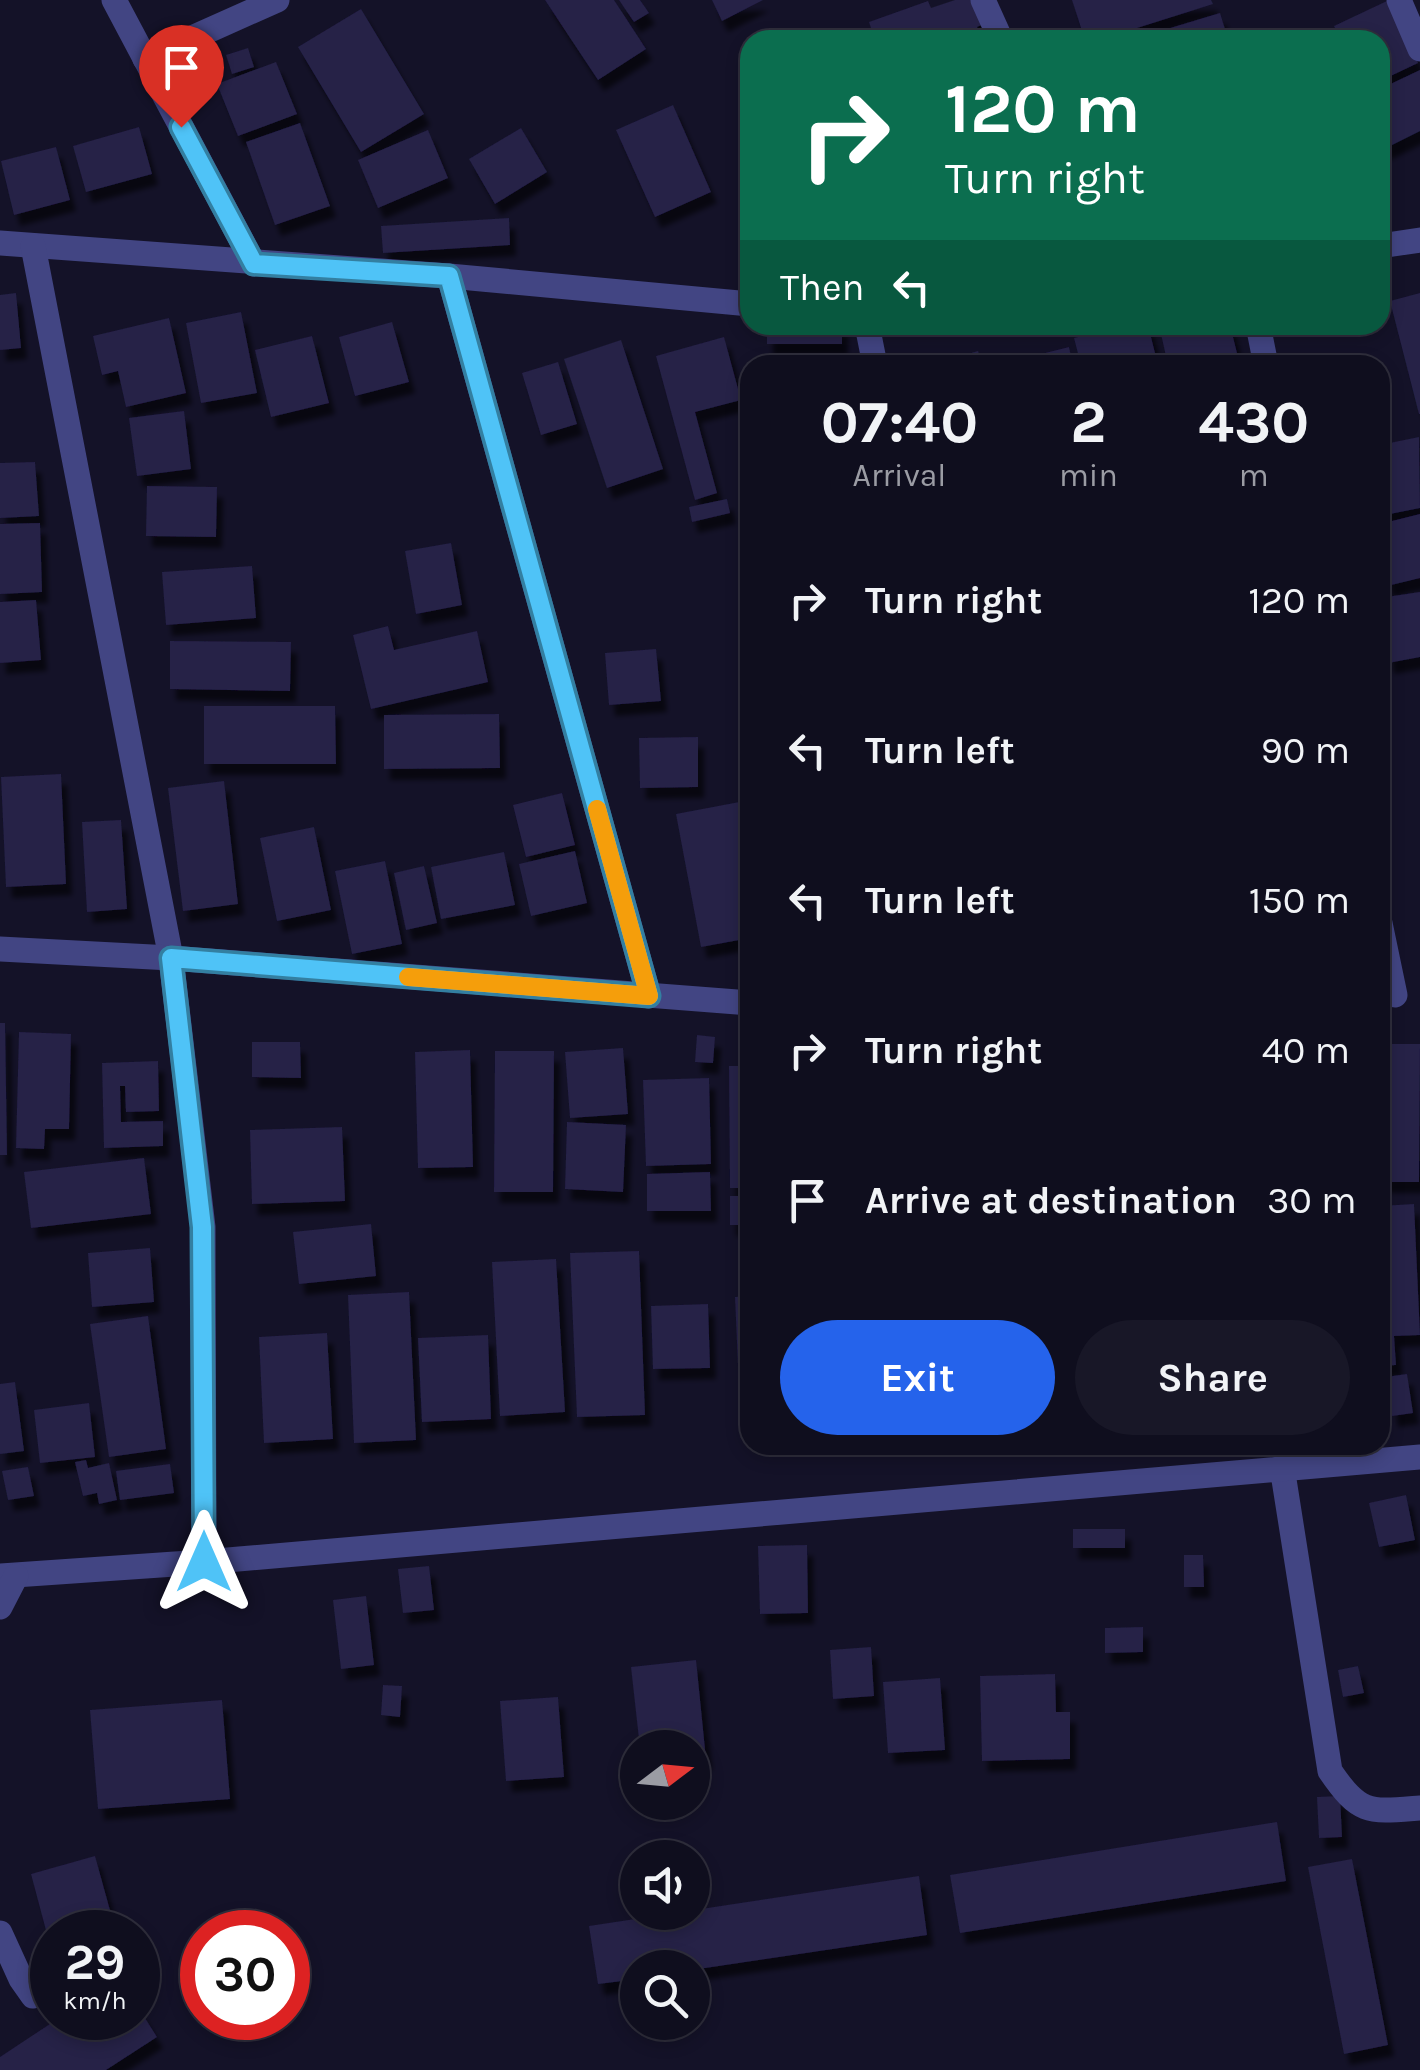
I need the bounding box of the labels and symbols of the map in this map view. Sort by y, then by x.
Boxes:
pin [139,25,224,128]
position arrow [152,1510,256,1614]
north arrow [620,1730,710,1820]
speed limit sign: 30 [180,1910,310,2040]

